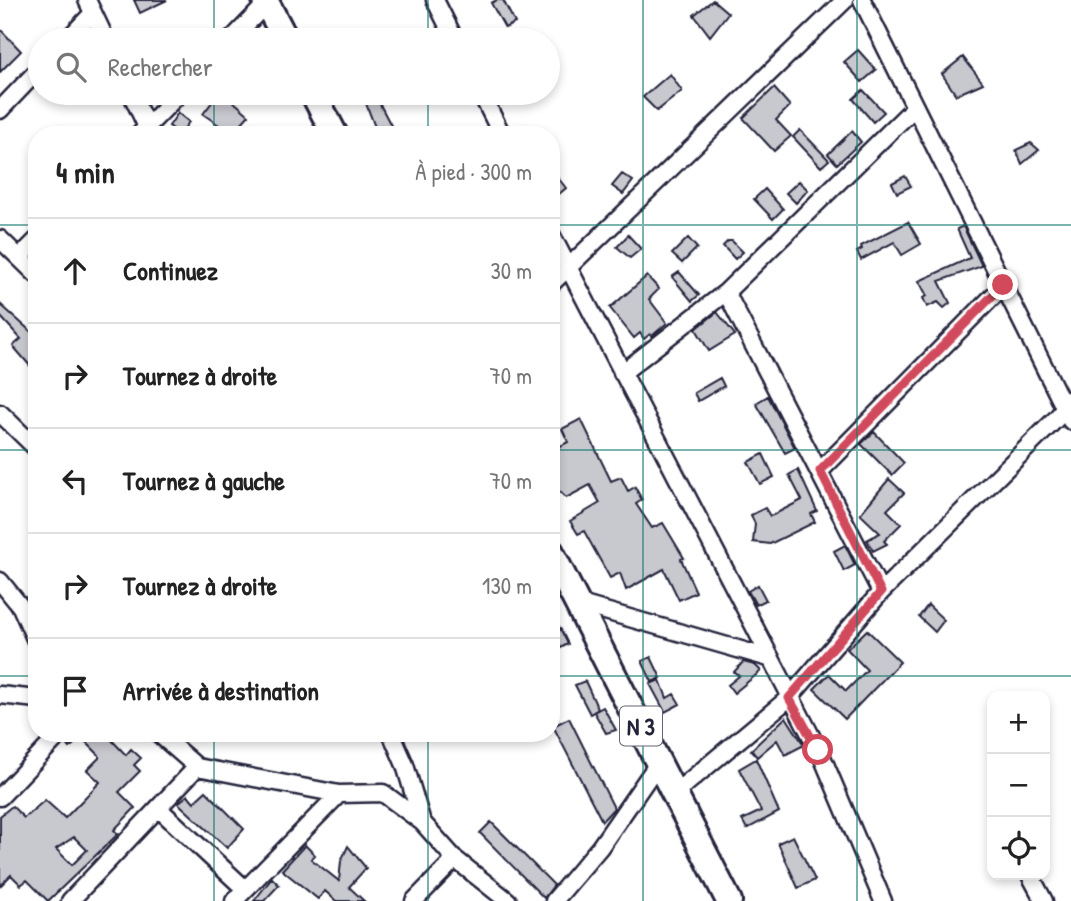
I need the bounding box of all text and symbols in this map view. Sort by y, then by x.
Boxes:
search box [28,28,560,105]
icon: search [52,48,90,86]
text: Rechercher [108,49,213,84]
text: 4 min [56,152,115,192]
text: À pied · 300 m [415,156,532,187]
icon: ahead [56,252,94,290]
text: Continuez [123,253,218,288]
text: 30 m [490,255,532,286]
route end [987,269,1018,300]
icon: right [56,357,94,395]
text: Tournez à droite [123,358,277,393]
text: 70 m [489,360,532,391]
icon: left [56,462,94,500]
text: Tournez à gauche [123,463,285,498]
text: 70 m [489,465,532,496]
icon: right [56,567,94,605]
text: Tournez à droite [123,568,277,603]
text: 130 m [482,570,532,601]
icon: arrive [56,672,94,710]
text: Arrivée à destination [123,673,319,708]
map controls [987,691,1050,880]
button: + [987,691,1050,754]
road number: N 3 [620,706,662,746]
route start [802,734,833,765]
button: − [987,754,1050,817]
button: locate [987,817,1050,880]

